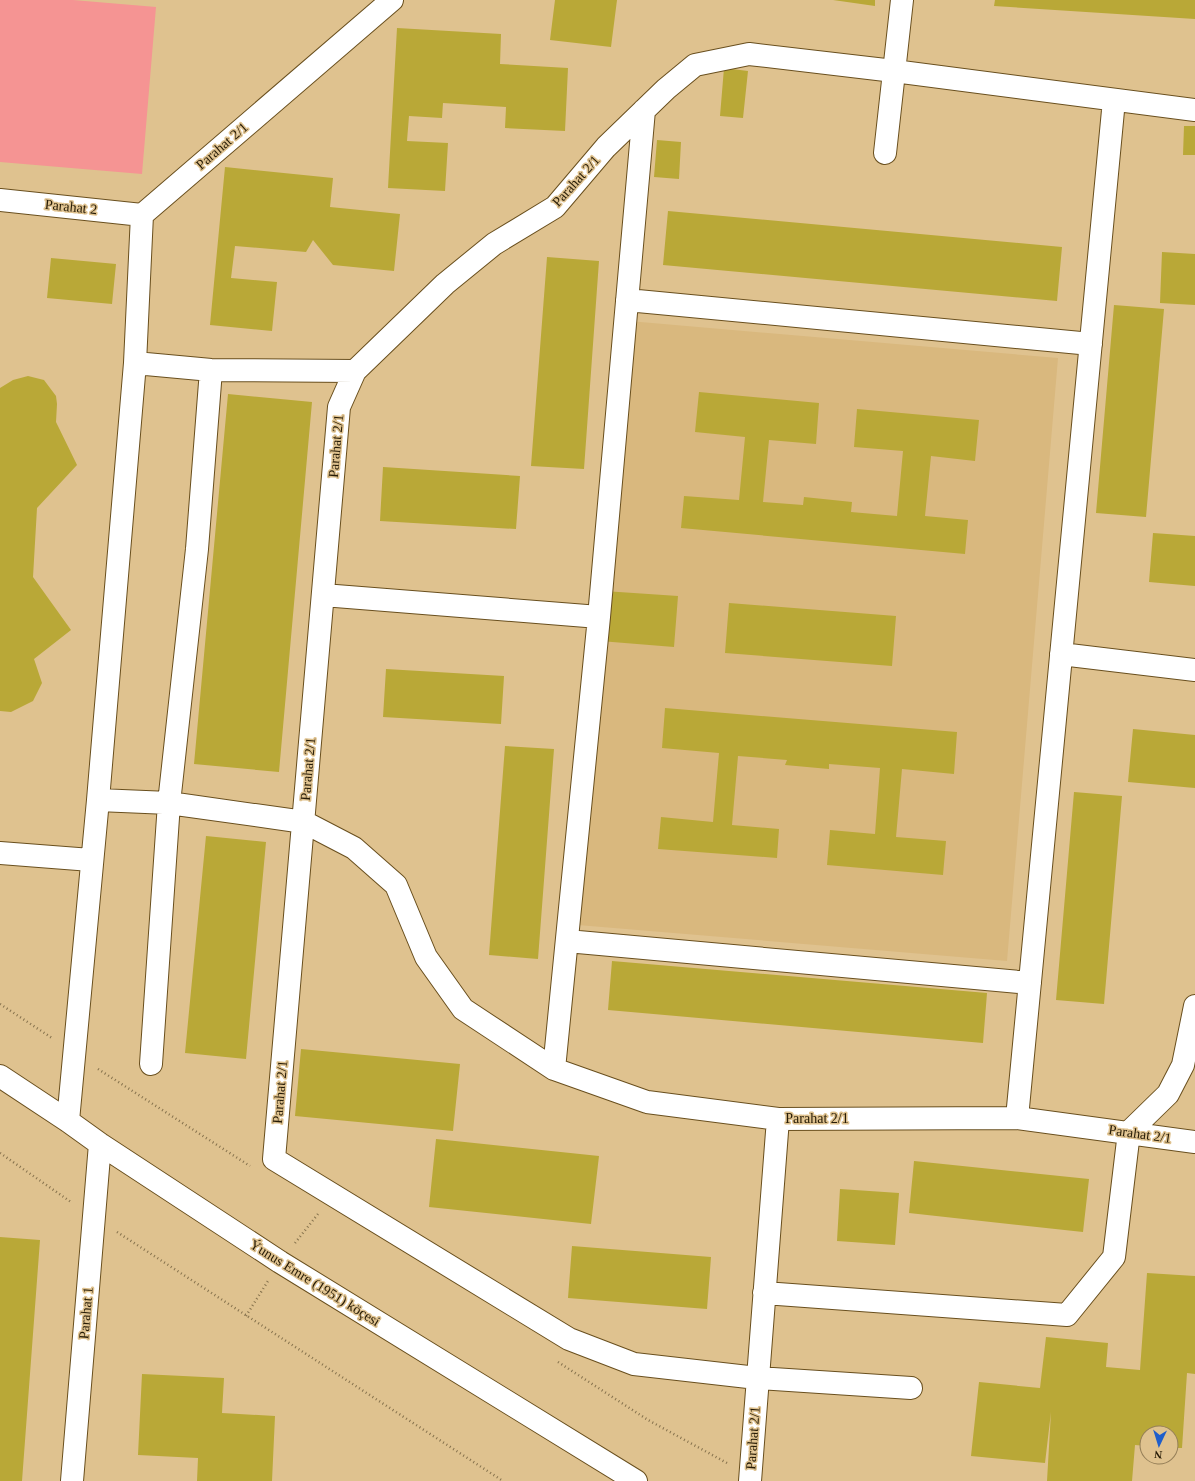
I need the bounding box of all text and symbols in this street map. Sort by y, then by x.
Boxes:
street label: Parahat 2/1 [193,120,251,172]
street label: Parahat 2/1 [549,152,603,210]
street label: Parahat 2 [44,197,98,217]
street label: Parahat 2/1 [326,414,346,478]
street label: Parahat 2/1 [298,737,318,801]
street label: Parahat 2/1 [270,1060,290,1124]
street label: Parahat 2/1 [785,1111,849,1126]
street label: Parahat 2/1 [1108,1122,1172,1146]
street label: Ýunus Emre (1951) köçesi [247,1236,383,1330]
street label: Parahat 1 [76,1286,96,1340]
street label: Parahat 2/1 [743,1406,763,1470]
north arrow [1139,1425,1179,1465]
text: N [1154,1449,1163,1461]

